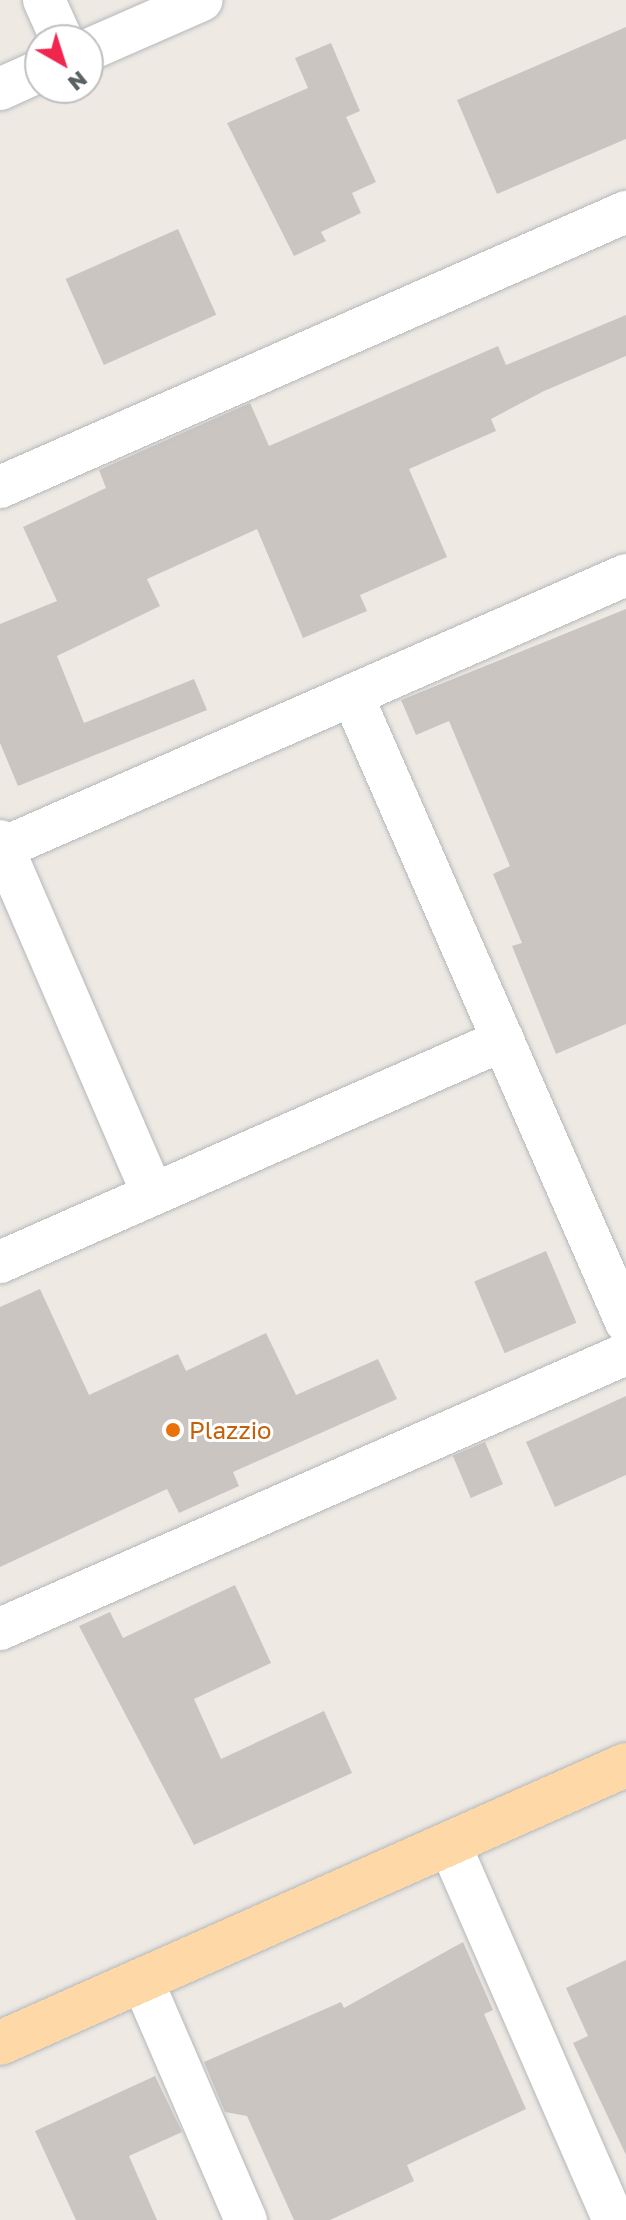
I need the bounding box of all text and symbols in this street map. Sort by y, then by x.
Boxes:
north arrow [24,24,104,104]
text: N [63,66,93,97]
place label: Plazzio [189,1416,272,1444]
marker: Plazzio [164,1421,182,1439]

